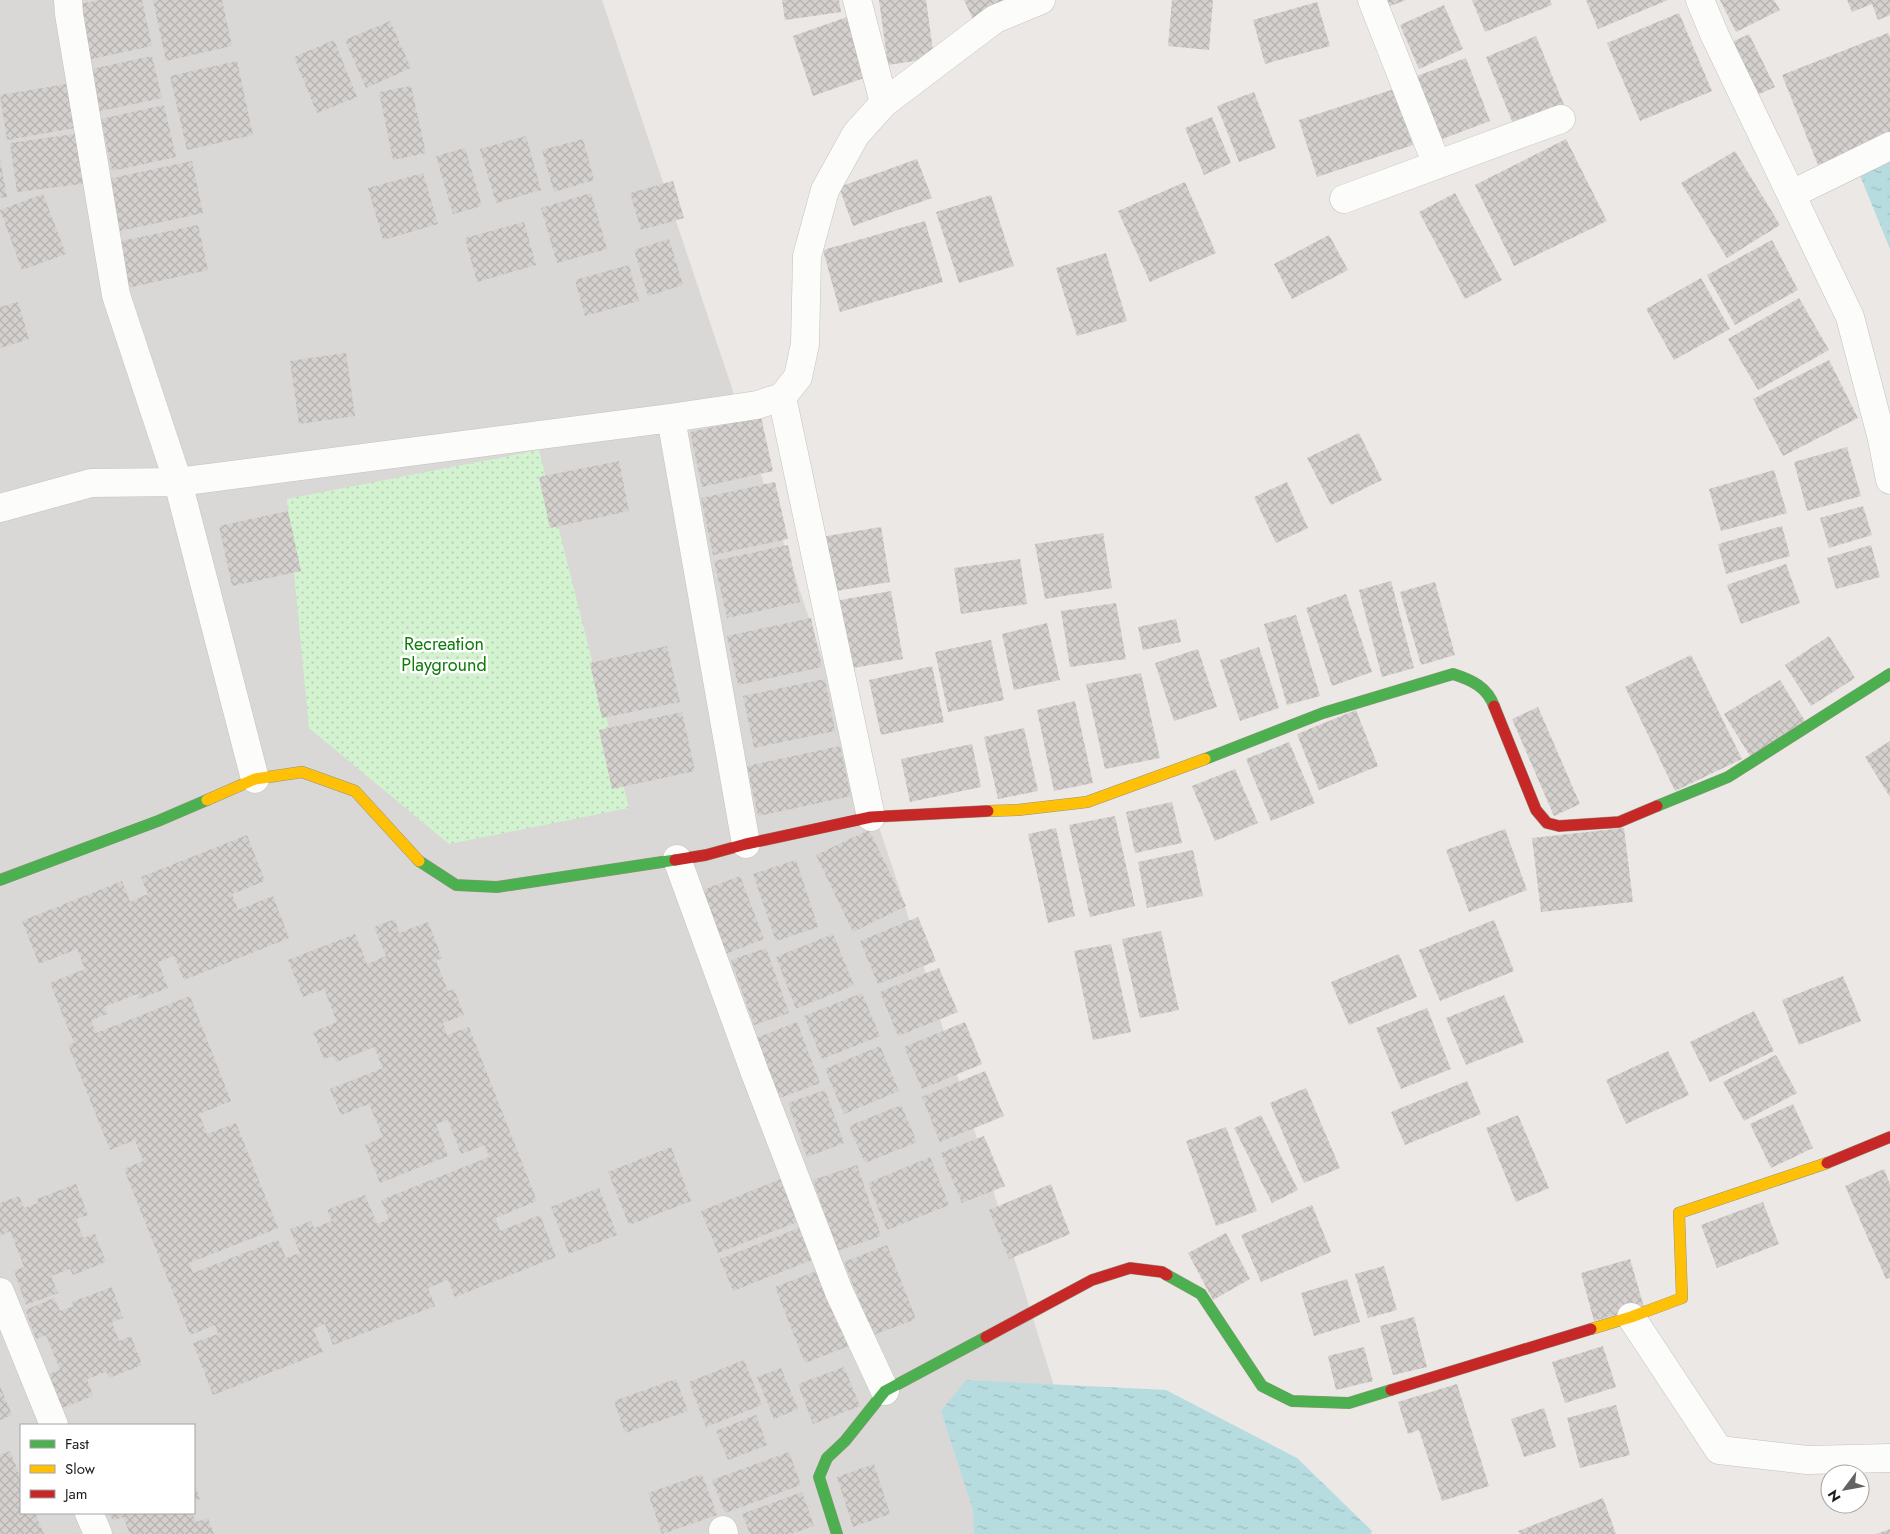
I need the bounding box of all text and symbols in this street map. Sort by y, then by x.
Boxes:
park label: Recreation Playground [401,631,487,678]
legend [20,1424,195,1514]
text: Fast [65,1433,89,1455]
text: Slow [65,1458,96,1480]
north arrow [1820,1464,1870,1514]
text: Jam [63,1483,88,1505]
text: N [1823,1486,1845,1506]

